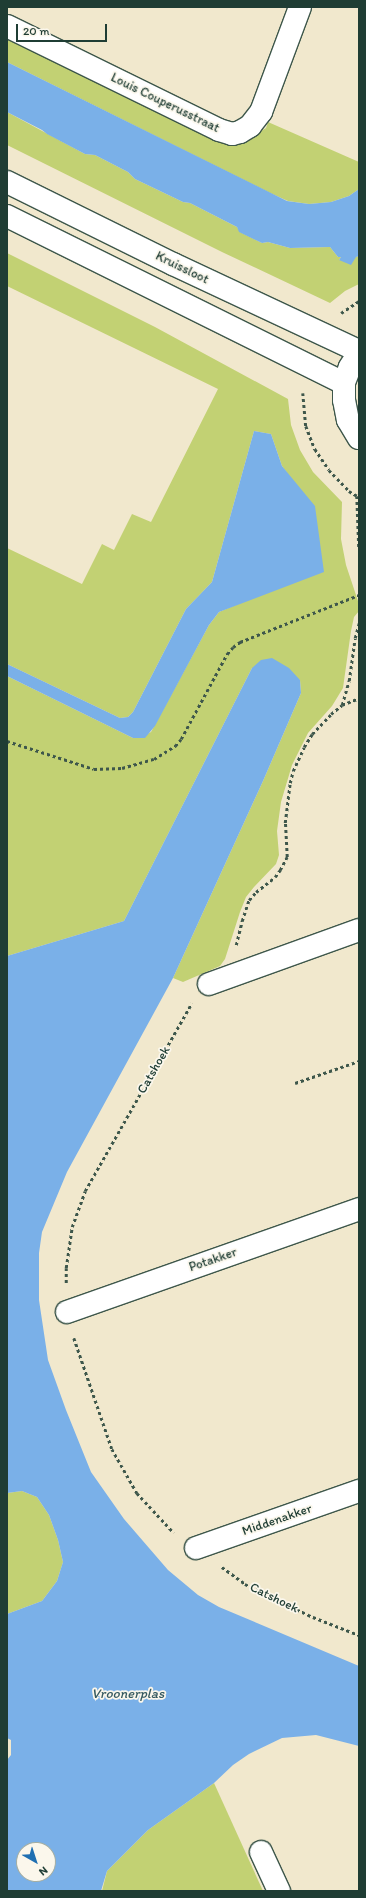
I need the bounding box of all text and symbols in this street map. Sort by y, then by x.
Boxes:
scale bar [18,16,109,42]
text: 20 m [23,24,50,38]
street label: Louis Couperusstraat [108,70,222,136]
street label: Kruissloot [153,248,211,288]
street label: Catshoek [134,1043,174,1097]
street label: Potakker [187,1245,239,1275]
street label: Middenakker [240,1501,314,1539]
street label: Catshoek [247,1580,301,1616]
water label: Vroonerplas [92,1686,164,1702]
north arrow [16,1842,56,1882]
text: N [36,1864,50,1878]

